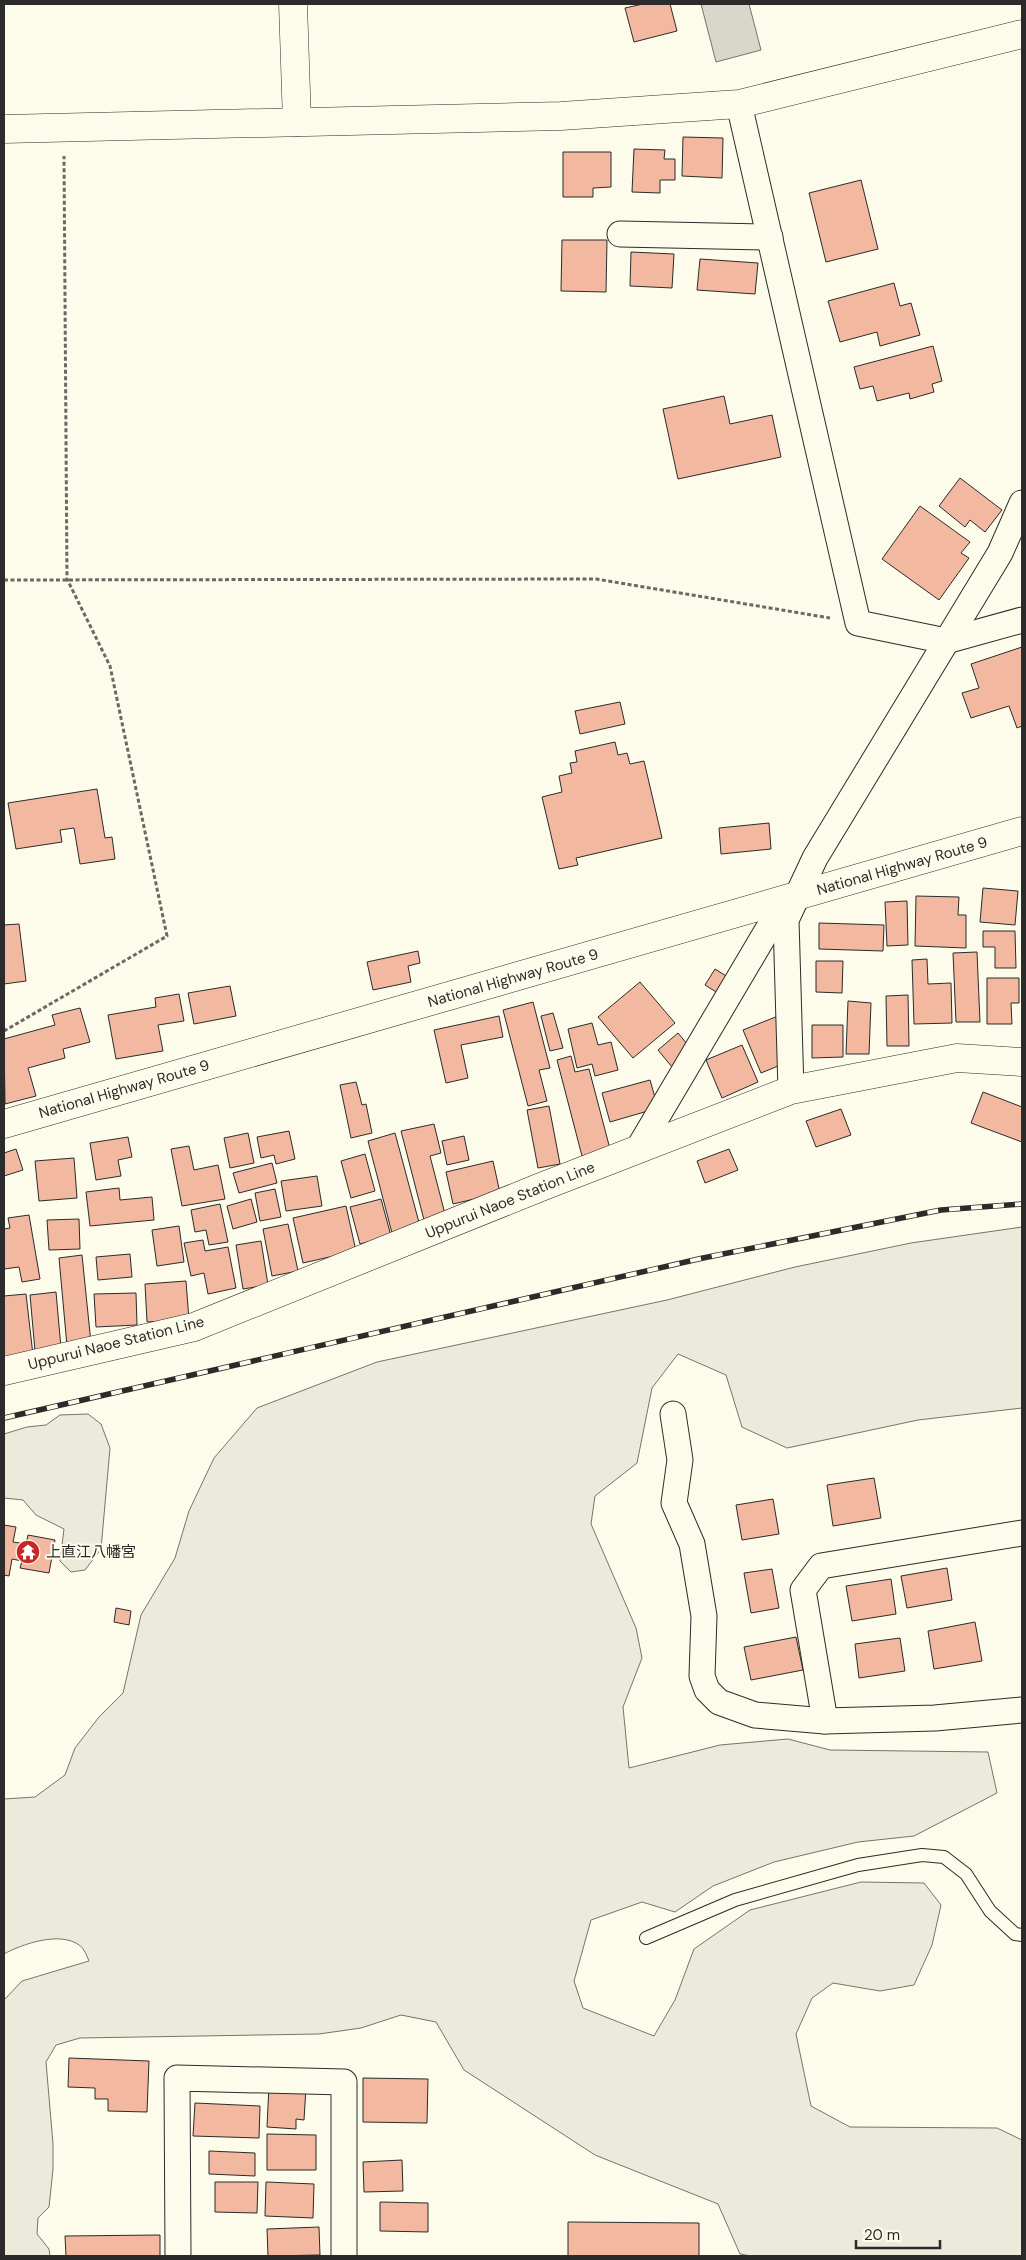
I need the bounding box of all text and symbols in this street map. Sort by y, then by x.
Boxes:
street label: National Highway Route 9 [814,832,990,900]
street label: National Highway Route 9 [425,944,601,1012]
street label: National Highway Route 9 [36,1055,212,1123]
street label: Uppurui Naoe Station Line [422,1157,598,1243]
street label: Uppurui Naoe Station Line [26,1311,206,1375]
temple icon: 上直江八幡宮 [15,1539,41,1565]
place label: 上直江八幡宮 [46,1542,136,1562]
scale bar [856,2218,940,2250]
text: 20 m [864,2225,900,2245]

